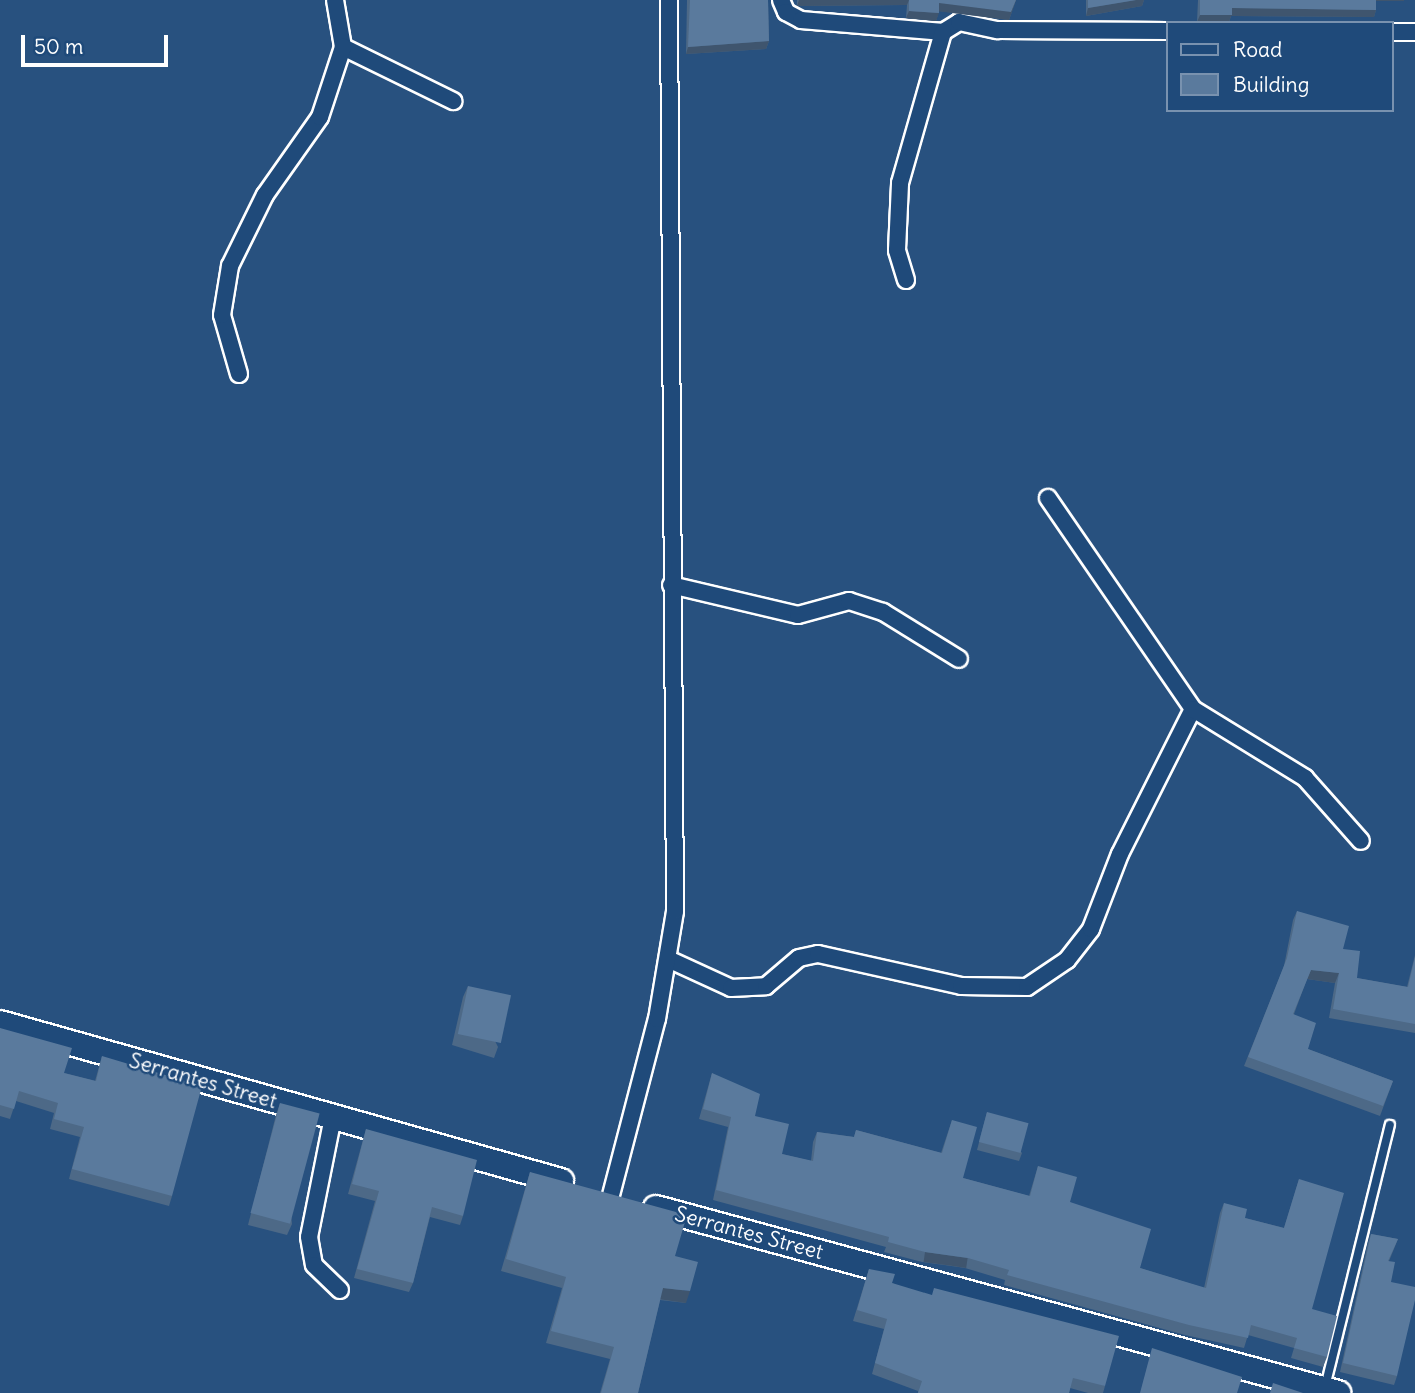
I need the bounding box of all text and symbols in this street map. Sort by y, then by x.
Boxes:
scale bar [24,21,172,65]
legend [1166,21,1394,112]
text: 50 m [34,33,83,60]
text: Road [1233,36,1282,63]
text: Building [1233,71,1309,98]
street label: Serrantes Street [126,1048,280,1114]
street label: Serrantes Street [672,1201,826,1265]

